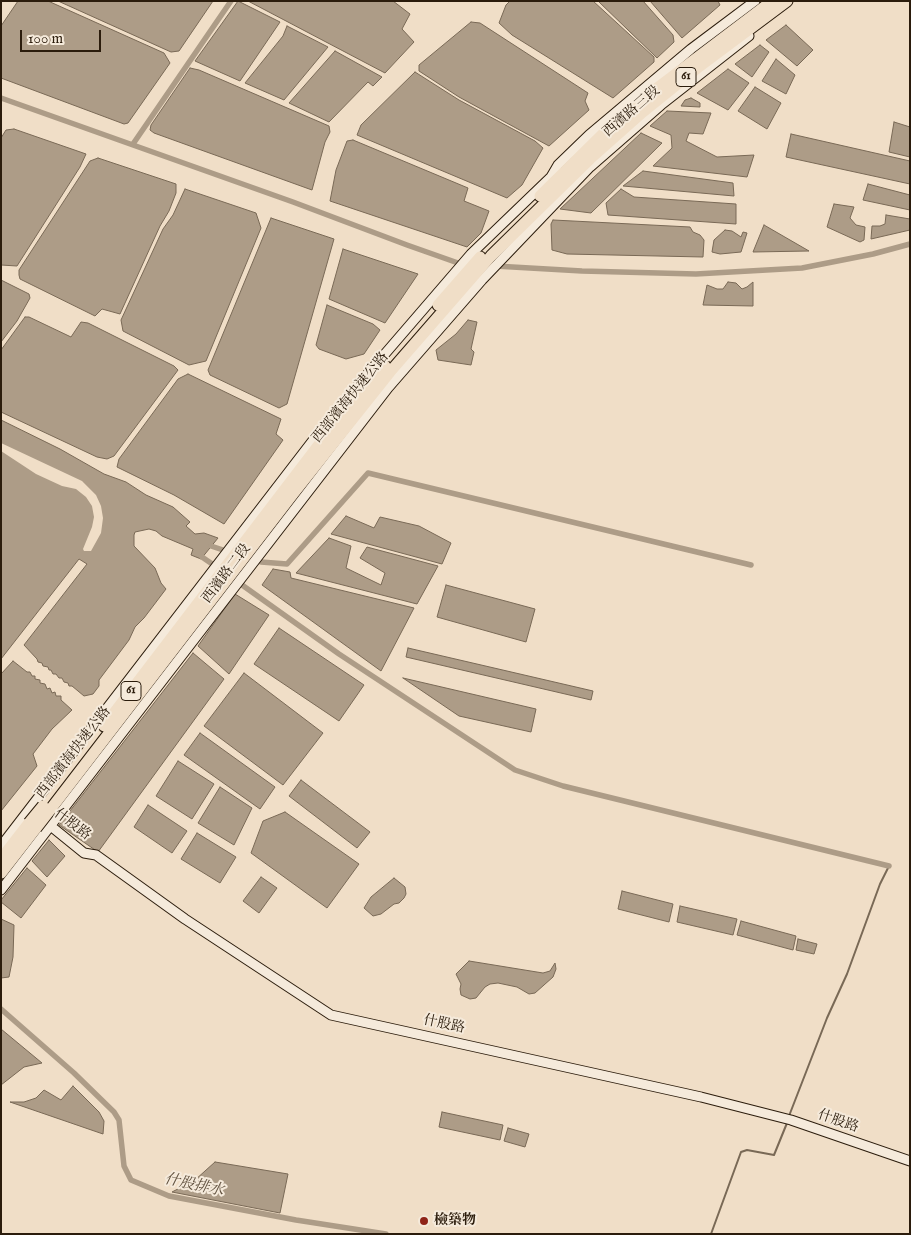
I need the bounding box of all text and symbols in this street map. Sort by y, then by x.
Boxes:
scale bar [22,20,104,52]
text: 100 m [28,29,63,48]
road number: 61 [676,68,696,86]
street label: 西濱路三段 [600,83,664,141]
street label: 西部濱海快速公路 [309,349,393,447]
street label: 西濱路二段 [199,541,255,607]
road number: 61 [121,681,141,700]
street label: 西部濱海快速公路 [33,704,115,802]
street label: 什股路 [50,806,94,844]
street label: 什股路 [422,1012,466,1038]
street label: 什股路 [815,1107,861,1137]
water label: 什股排水 [163,1171,225,1201]
place label: 檢築物 [434,1213,476,1229]
marker: 檢築物 [418,1215,430,1227]

